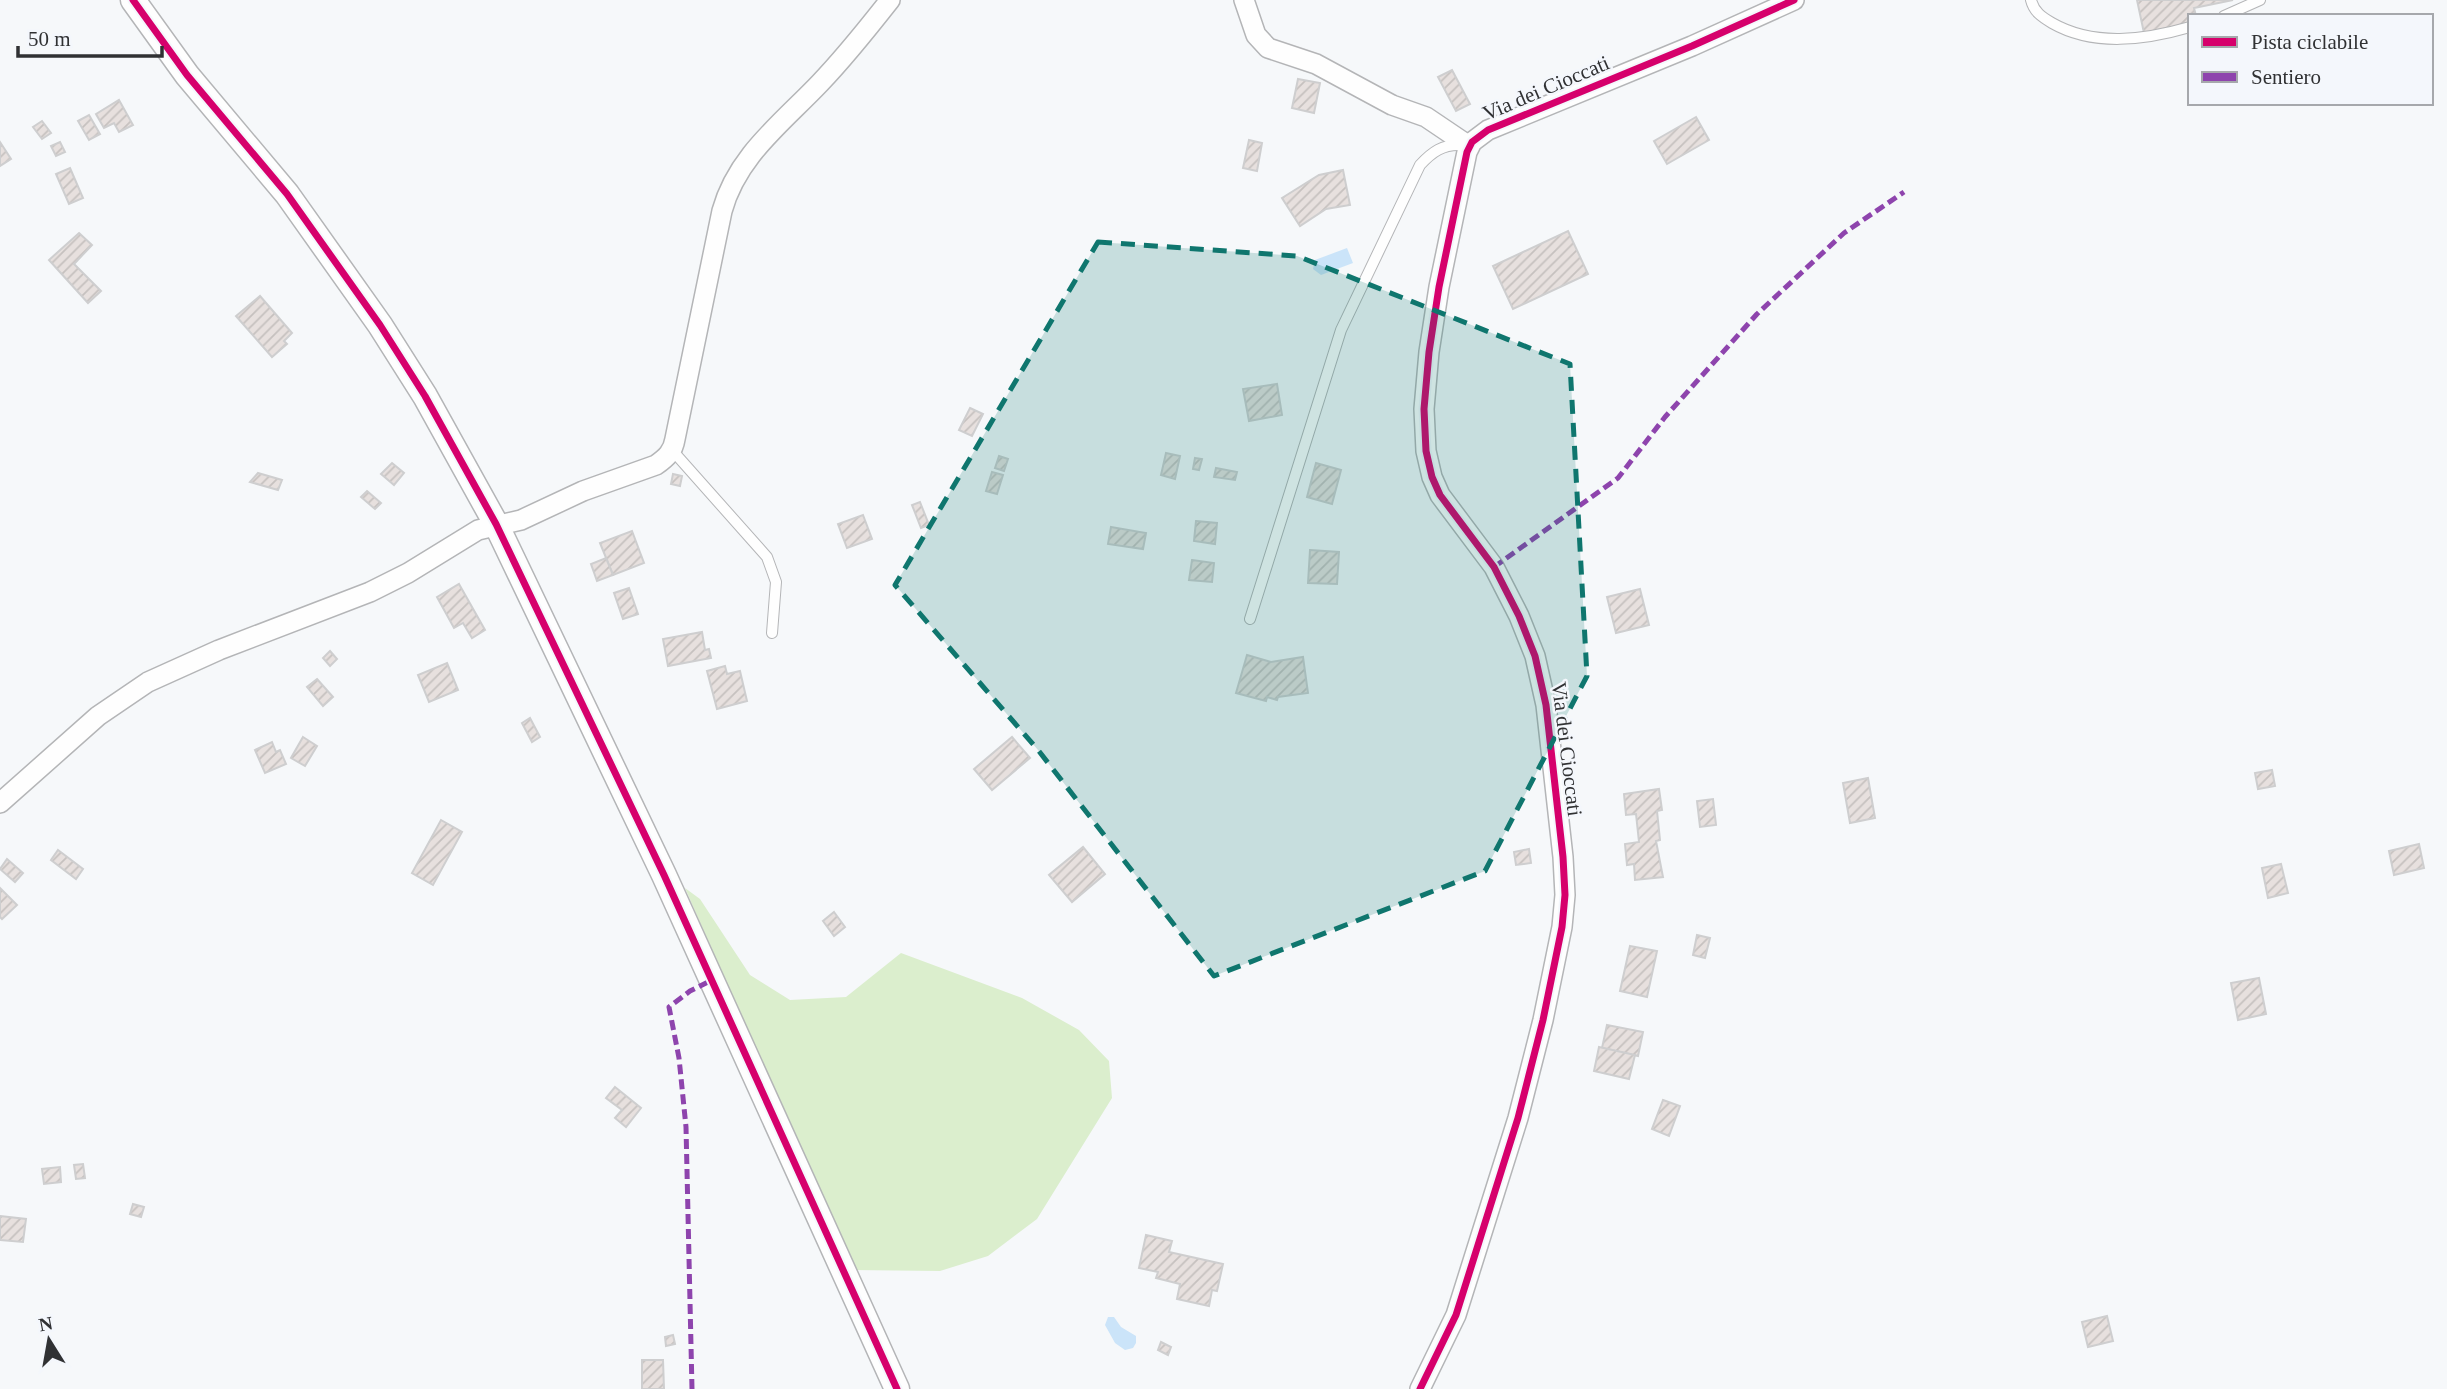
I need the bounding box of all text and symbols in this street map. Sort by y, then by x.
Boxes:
scale bar [18,14,161,58]
legend [2188,14,2433,105]
text: 50 m [28,27,71,51]
text: Pista ciclabile [2251,30,2368,54]
street label: Via dei Cioccati [1479,50,1613,125]
text: Sentiero [2251,65,2321,89]
street label: Via dei Cioccati [1547,680,1587,818]
north arrow [14,1305,84,1375]
text: N [37,1312,55,1335]

